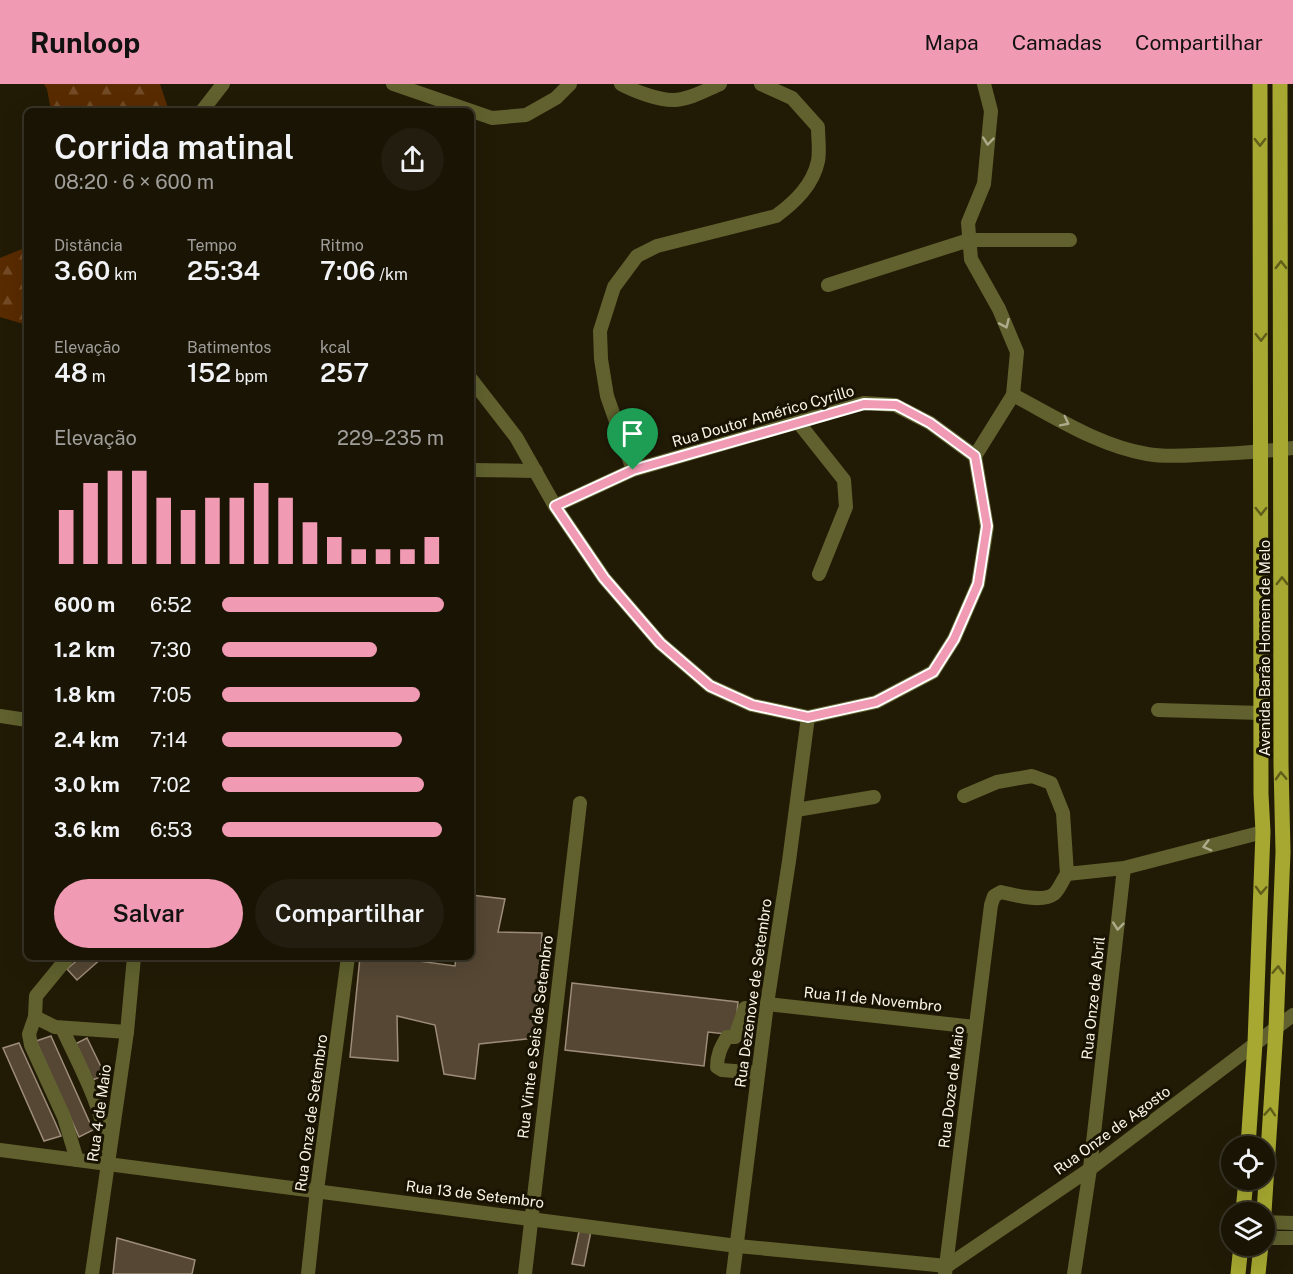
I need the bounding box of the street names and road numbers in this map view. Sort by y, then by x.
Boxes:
street label: Rua Doutor Américo Cyrillo [670,382,856,450]
street label: Avenida Barão Homem de Melo [1256,540,1273,756]
street label: Rua Dezenove de Setembro [731,897,775,1089]
street label: Rua Vinte e Seis de Setembro [514,934,556,1140]
street label: Rua Onze de Abril [1078,935,1108,1061]
street label: Rua 11 de Novembro [803,983,943,1015]
street label: Rua Doze de Maio [935,1025,967,1149]
street label: Rua Onze de Setembro [292,1033,330,1193]
street label: Rua 4 de Maio [84,1063,114,1163]
street label: Rua Onze de Agosto [1051,1082,1173,1178]
street label: Rua 13 de Setembro [405,1177,545,1211]

